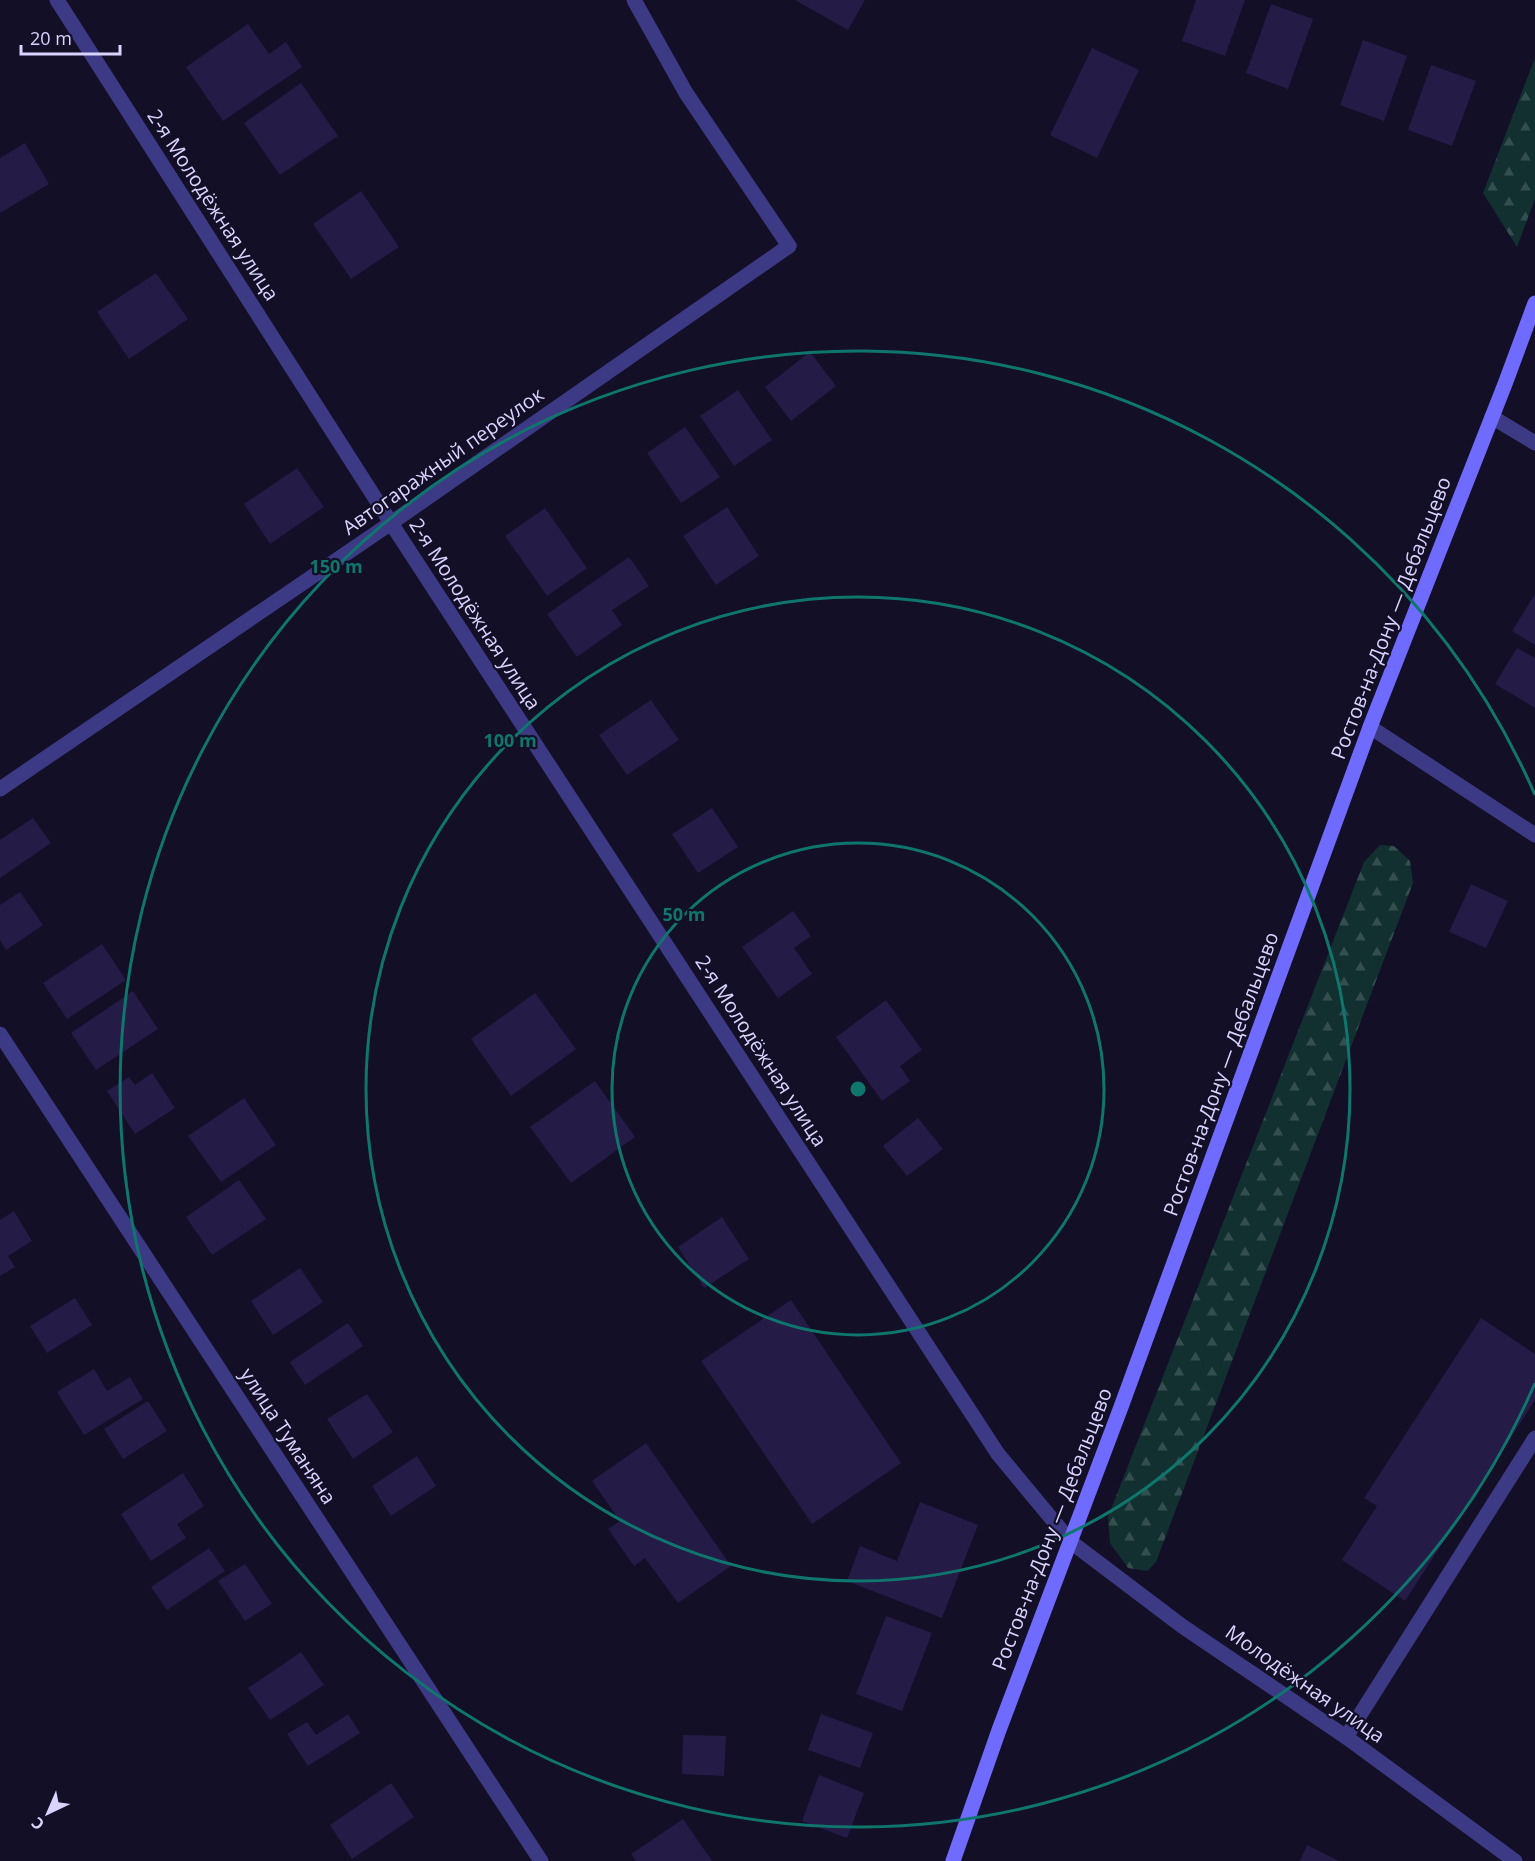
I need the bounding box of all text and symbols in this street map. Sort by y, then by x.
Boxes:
scale bar [21,18,120,56]
text: 20 m [30,26,72,50]
street label: 2-я Молодёжная улица [141,104,285,306]
street label: Автогаражный переулок [337,380,549,541]
street label: Ростов-на-Дону — Дебальцево [1324,473,1457,763]
street label: 2-я Молодёжная улица [403,513,547,715]
text: 150 m [309,554,363,578]
text: 100 m [483,728,537,752]
text: 50 m [663,902,705,926]
street label: Ростов-на-Дону — Дебальцево [1156,928,1285,1220]
street label: 2-я Молодёжная улица [689,950,833,1152]
centre of rings [848,1079,868,1099]
street label: улица Туманяна [234,1362,343,1509]
street label: Ростов-на-Дону — Дебальцево [985,1384,1118,1674]
street label: Молодёжная улица [1220,1618,1390,1749]
north arrow [18,1783,78,1843]
text: С [26,1812,49,1835]

